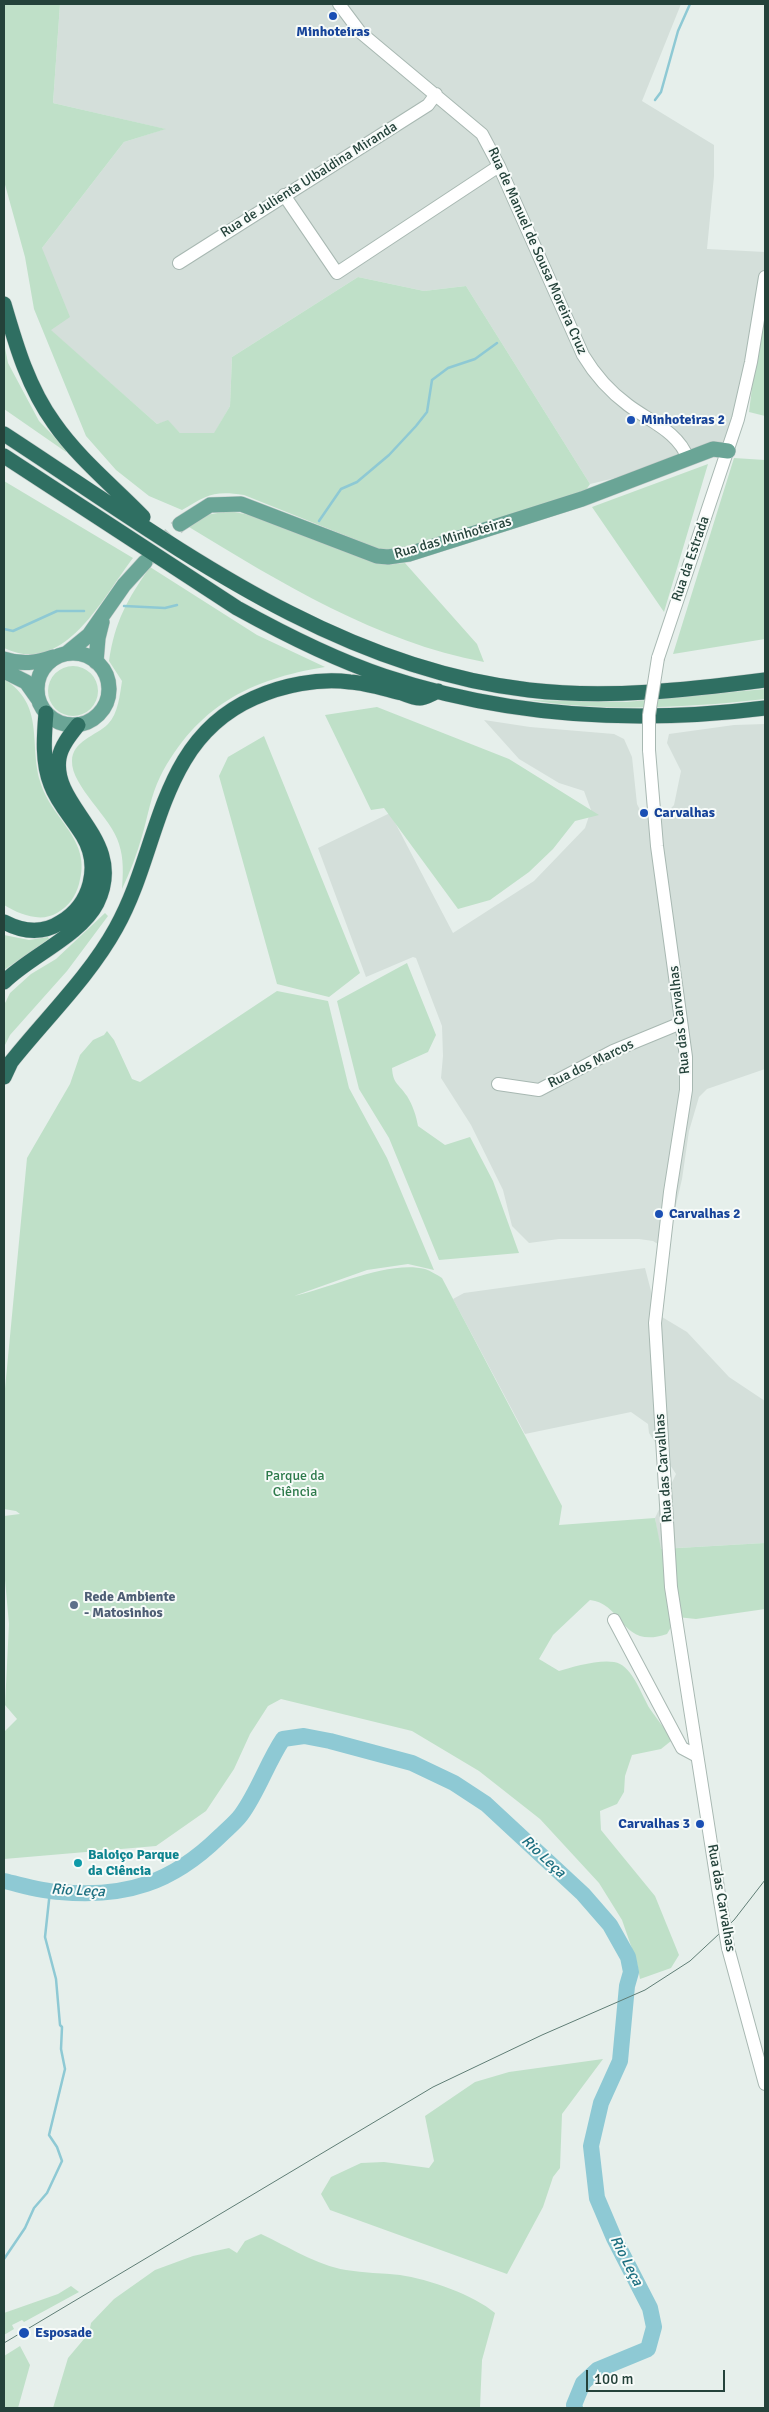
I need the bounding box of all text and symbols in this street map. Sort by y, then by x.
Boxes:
marker: Minhoteiras [327,10,339,22]
place label: Minhoteiras [296,24,370,40]
street label: Rua de Julienta Ulbaldina Miranda [217,118,401,242]
street label: Rua de Manuel de Sousa Moreira Cruz [484,145,590,357]
place label: Minhoteiras 2 [641,412,725,428]
marker: Minhoteiras 2 [625,414,637,426]
street label: Rua das Minhoteiras [393,513,513,563]
street label: Rua da Estrada [669,514,713,604]
place label: Carvalhas [654,805,715,821]
marker: Carvalhas [638,807,650,819]
street label: Rua das Carvalhas [666,965,694,1075]
street label: Rua dos Marcos [545,1036,637,1092]
place label: Carvalhas 2 [669,1206,741,1222]
marker: Carvalhas 2 [653,1208,665,1220]
street label: Rua das Carvalhas [652,1413,676,1523]
park label: Parque da Ciência [265,1468,325,1500]
place label: Rede Ambiente - Matosinhos [84,1589,176,1621]
marker: Rede Ambiente - Matosinhos [68,1599,80,1611]
place label: Carvalhas 3 [618,1816,690,1832]
marker: Carvalhas 3 [694,1818,706,1830]
water label: Rio Leça [517,1832,569,1882]
street label: Rua das Carvalhas [703,1843,739,1953]
place label: Baloiço Parque da Ciência [88,1847,179,1880]
marker: Baloiço Parque da Ciência [72,1857,84,1869]
water label: Rio Leça [51,1881,105,1901]
water label: Rio Leça [606,2233,646,2289]
place label: Esposade [35,2325,92,2341]
marker: Esposade [17,2326,31,2340]
scale bar [589,2360,728,2392]
text: 100 m [594,2370,634,2388]

